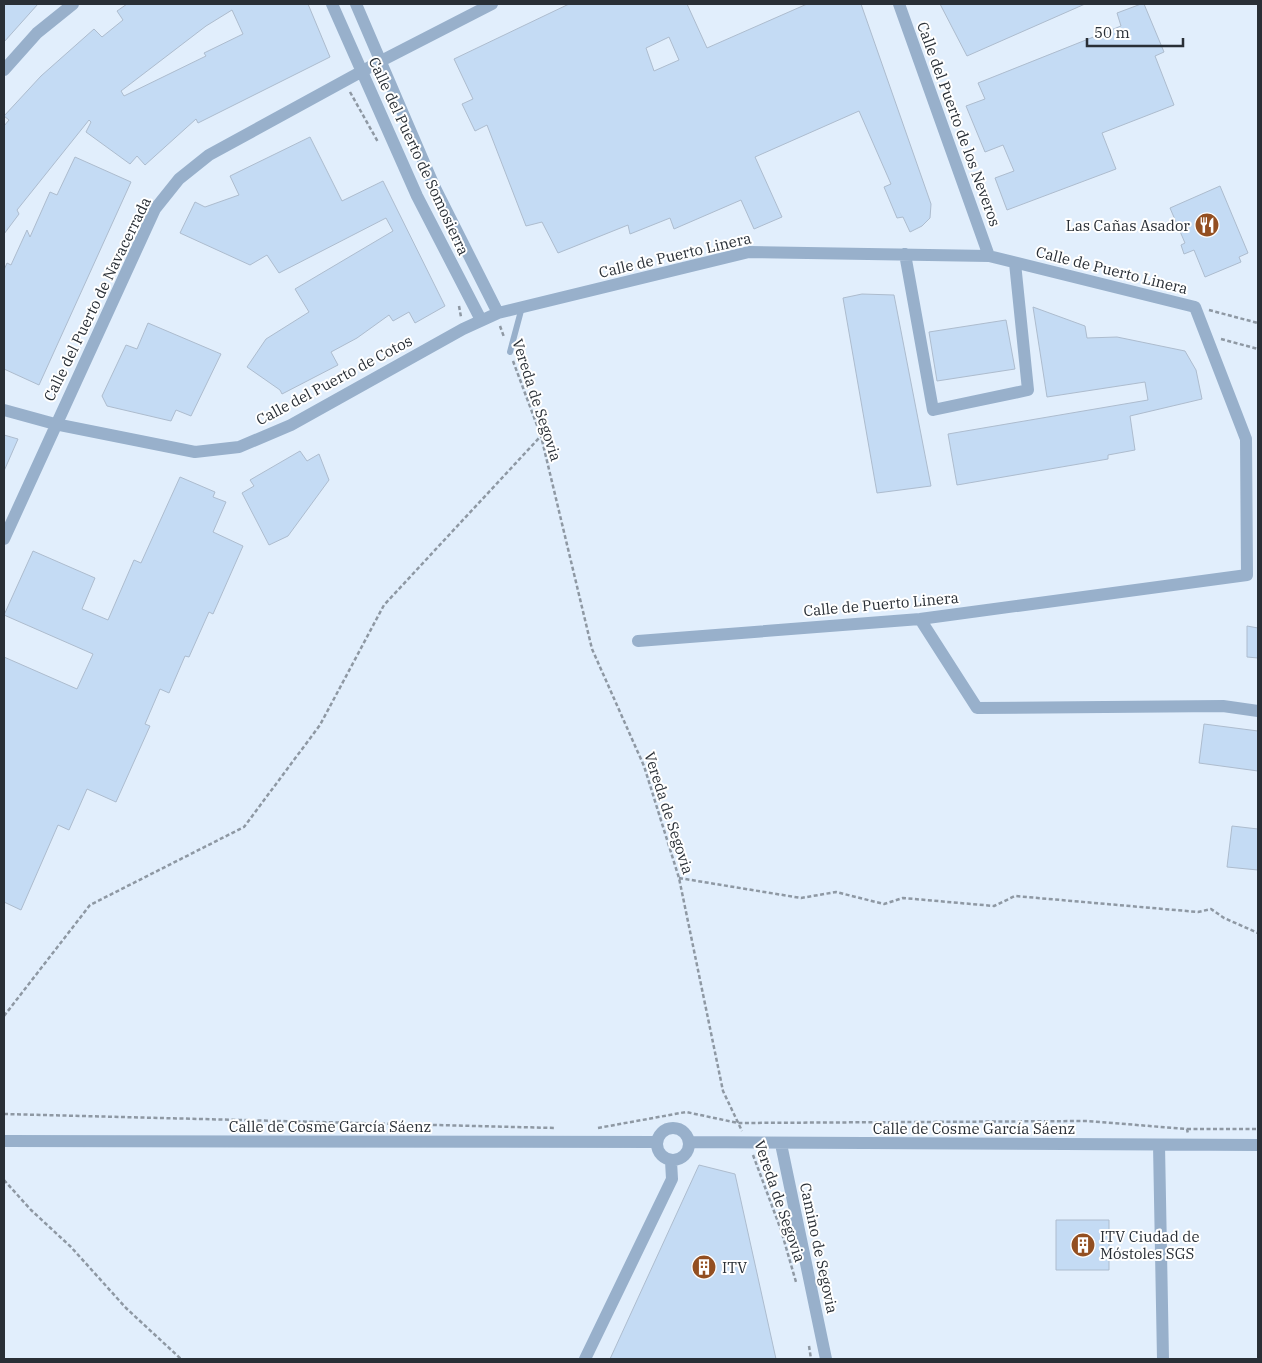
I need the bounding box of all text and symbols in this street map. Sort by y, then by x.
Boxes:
scale bar [1087,15,1183,47]
street label: Calle del Puerto de los Neveros [913,19,1005,229]
text: 50 m [1094,23,1130,42]
street label: Calle del Puerto de Somosierra [365,54,473,258]
street label: Calle del Puerto de Navacerrada [39,194,155,404]
restaurant icon: Las Cañas Asador [1194,212,1220,238]
place label: Las Cañas Asador [1066,216,1190,235]
street label: Calle de Puerto Linera [597,228,753,282]
street label: Calle de Puerto Linera [1034,242,1190,298]
street label: Calle del Puerto de Cotos [253,331,415,429]
street label: Vereda de Segovia [508,336,566,464]
street label: Calle de Puerto Linera [803,588,959,620]
street label: Vereda de Segovia [640,749,698,877]
street label: Calle de Cosme García Sáenz [229,1117,431,1136]
street label: Calle de Cosme García Sáenz [873,1119,1075,1138]
street label: Vereda de Segovia [750,1138,810,1264]
street label: Camino de Segovia [796,1181,842,1315]
place label: ITV Ciudad de Móstoles SGS [1100,1227,1200,1263]
building icon: ITV Ciudad de Móstoles SGS [1070,1232,1096,1258]
building icon: ITV [691,1254,717,1280]
place label: ITV [722,1258,747,1277]

